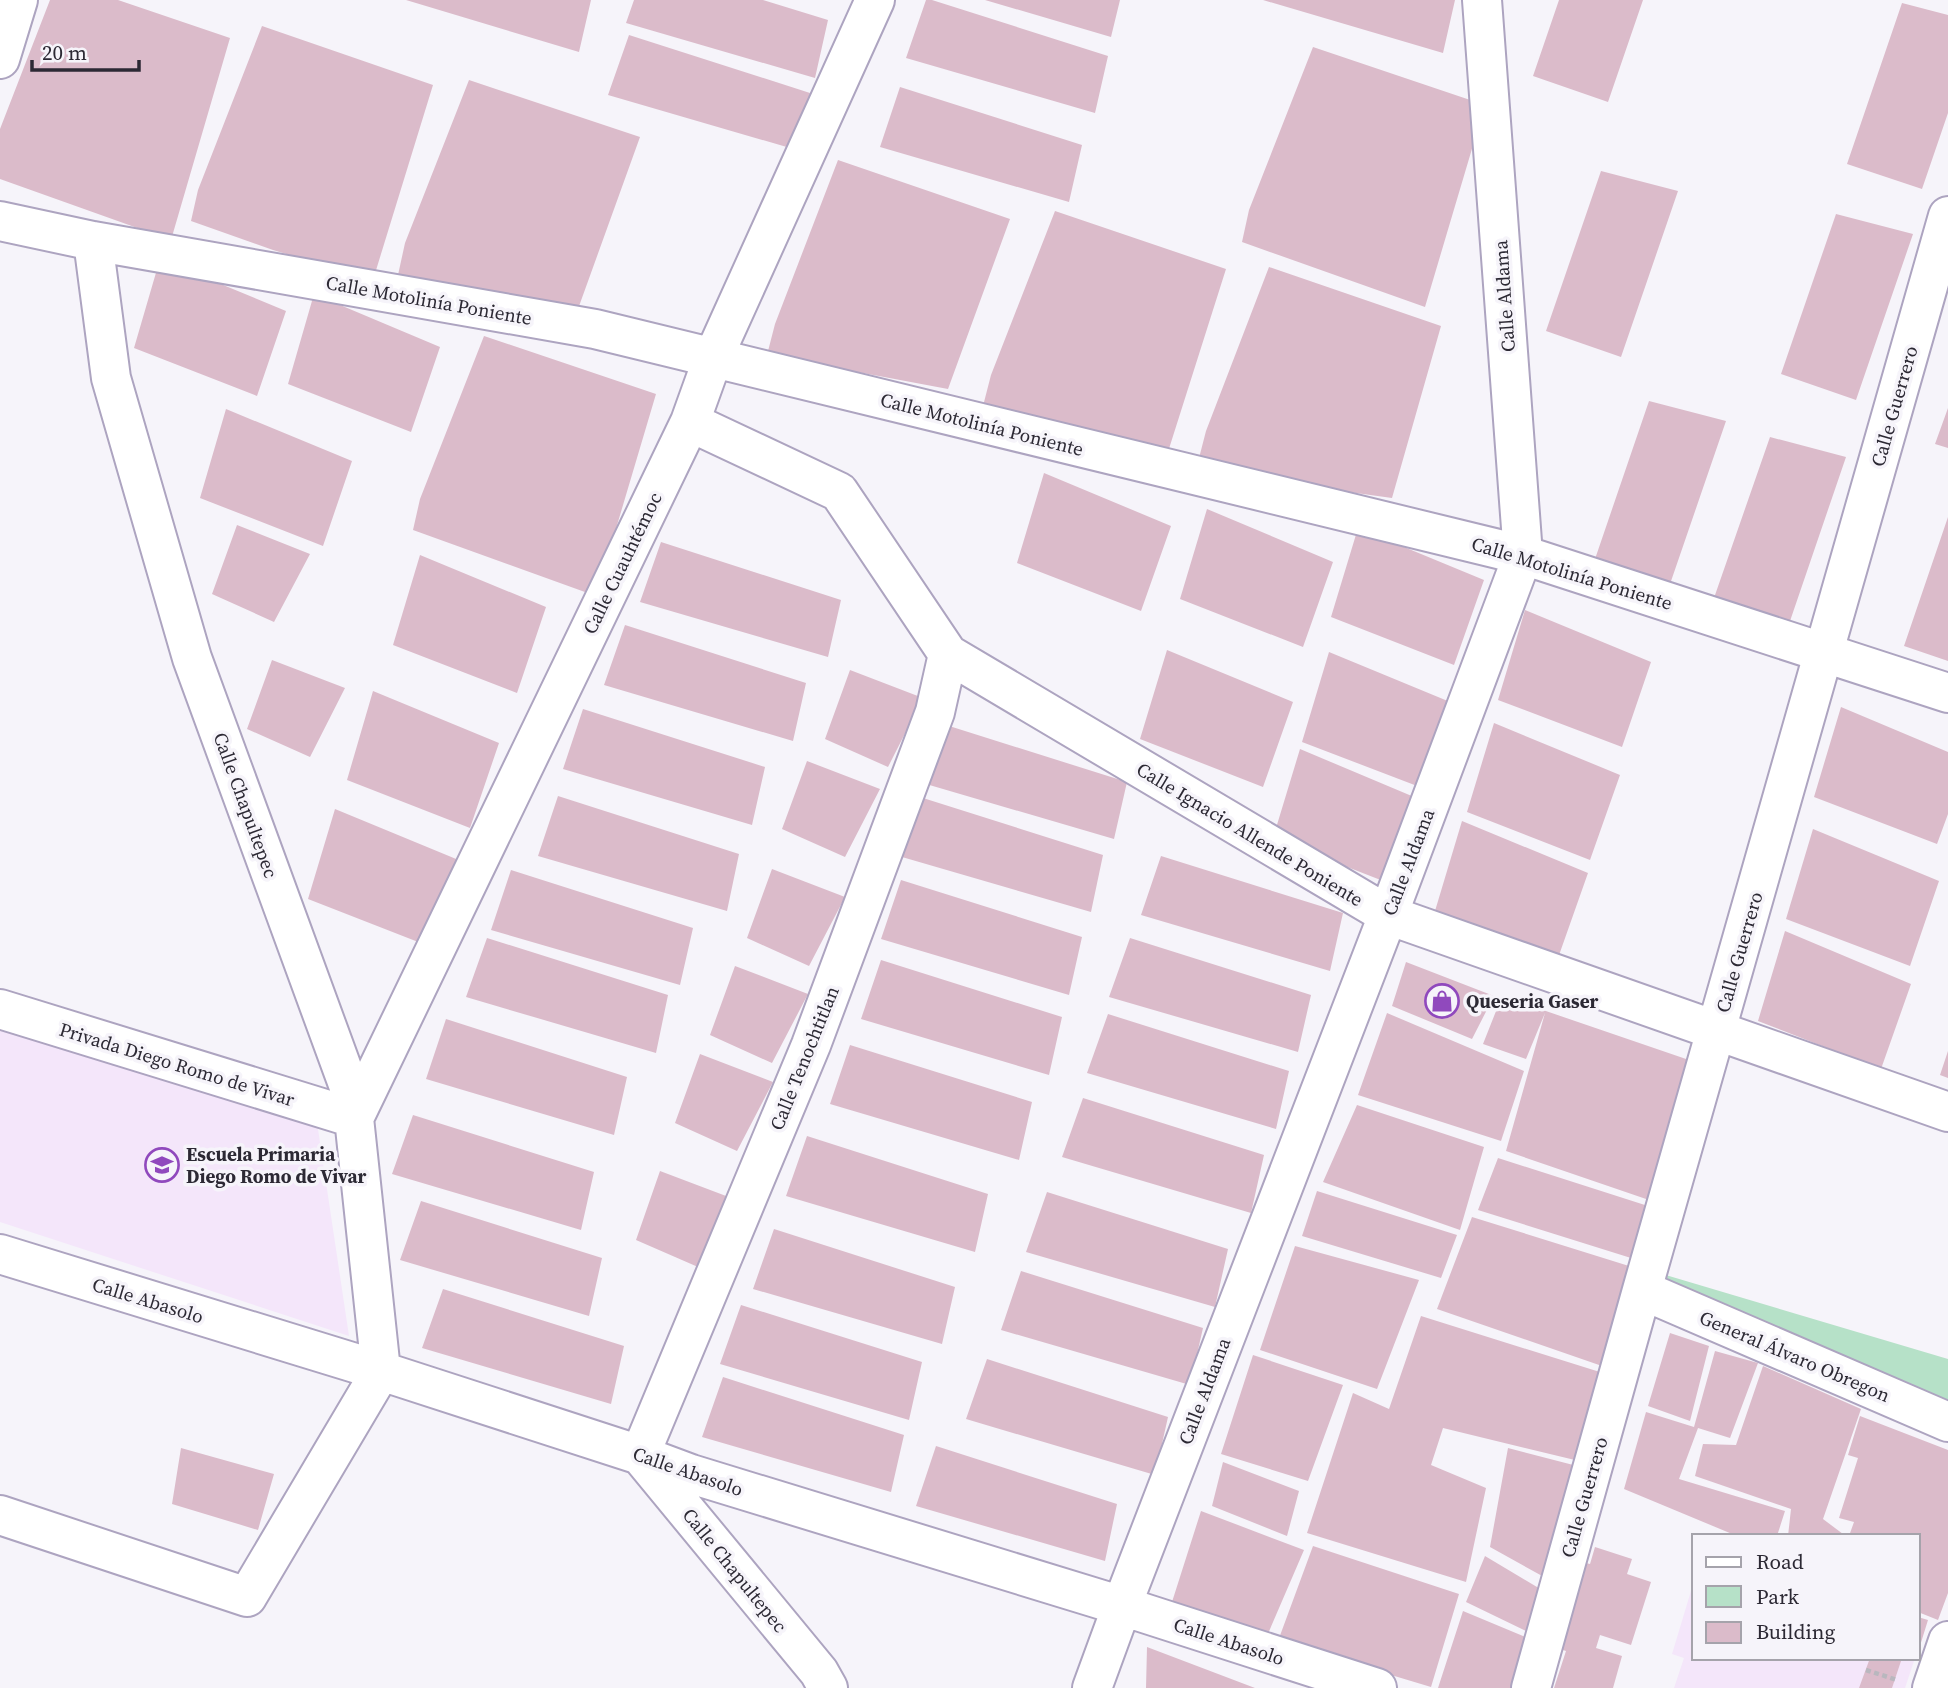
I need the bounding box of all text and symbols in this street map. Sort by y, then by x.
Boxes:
scale bar [32,28,138,72]
text: 20 m [42,38,87,67]
street label: Calle Aldama [1487,239,1521,353]
street label: Calle Motolinía Poniente [324,269,534,331]
street label: Calle Guerrero [1864,343,1924,469]
street label: Calle Motolinía Poniente [878,386,1086,462]
street label: Calle Cuauhtémoc [576,488,668,638]
street label: Calle Motolinía Poniente [1468,530,1676,616]
street label: Calle Chapultepec [208,729,284,881]
street label: Calle Ignacio Allende Poniente [1132,756,1368,912]
street label: Calle Aldama [1376,805,1440,919]
street label: Calle Guerrero [1709,889,1769,1015]
street label: Calle Tenochtitlan [763,982,845,1134]
shop icon: Queseria Gaser [1423,982,1461,1020]
place label: Queseria Gaser [1466,988,1599,1014]
street label: Privada Diego Romo de Vivar [56,1016,298,1112]
place label: Escuela Primaria Diego Romo de Vivar [186,1141,367,1189]
school or university icon: Escuela Primaria Diego Romo de Vivar [143,1146,181,1184]
street label: Calle Abasolo [89,1271,207,1329]
street label: General Álvaro Obregon [1696,1304,1894,1408]
street label: Calle Aldama [1172,1334,1236,1448]
street label: Calle Guerrero [1554,1434,1614,1560]
street label: Calle Abasolo [629,1440,747,1502]
street label: Calle Chapultepec [677,1502,793,1638]
legend [1692,1534,1920,1660]
text: Road [1756,1547,1804,1576]
text: Park [1756,1582,1800,1611]
street label: Calle Abasolo [1170,1611,1288,1671]
text: Building [1756,1617,1835,1646]

